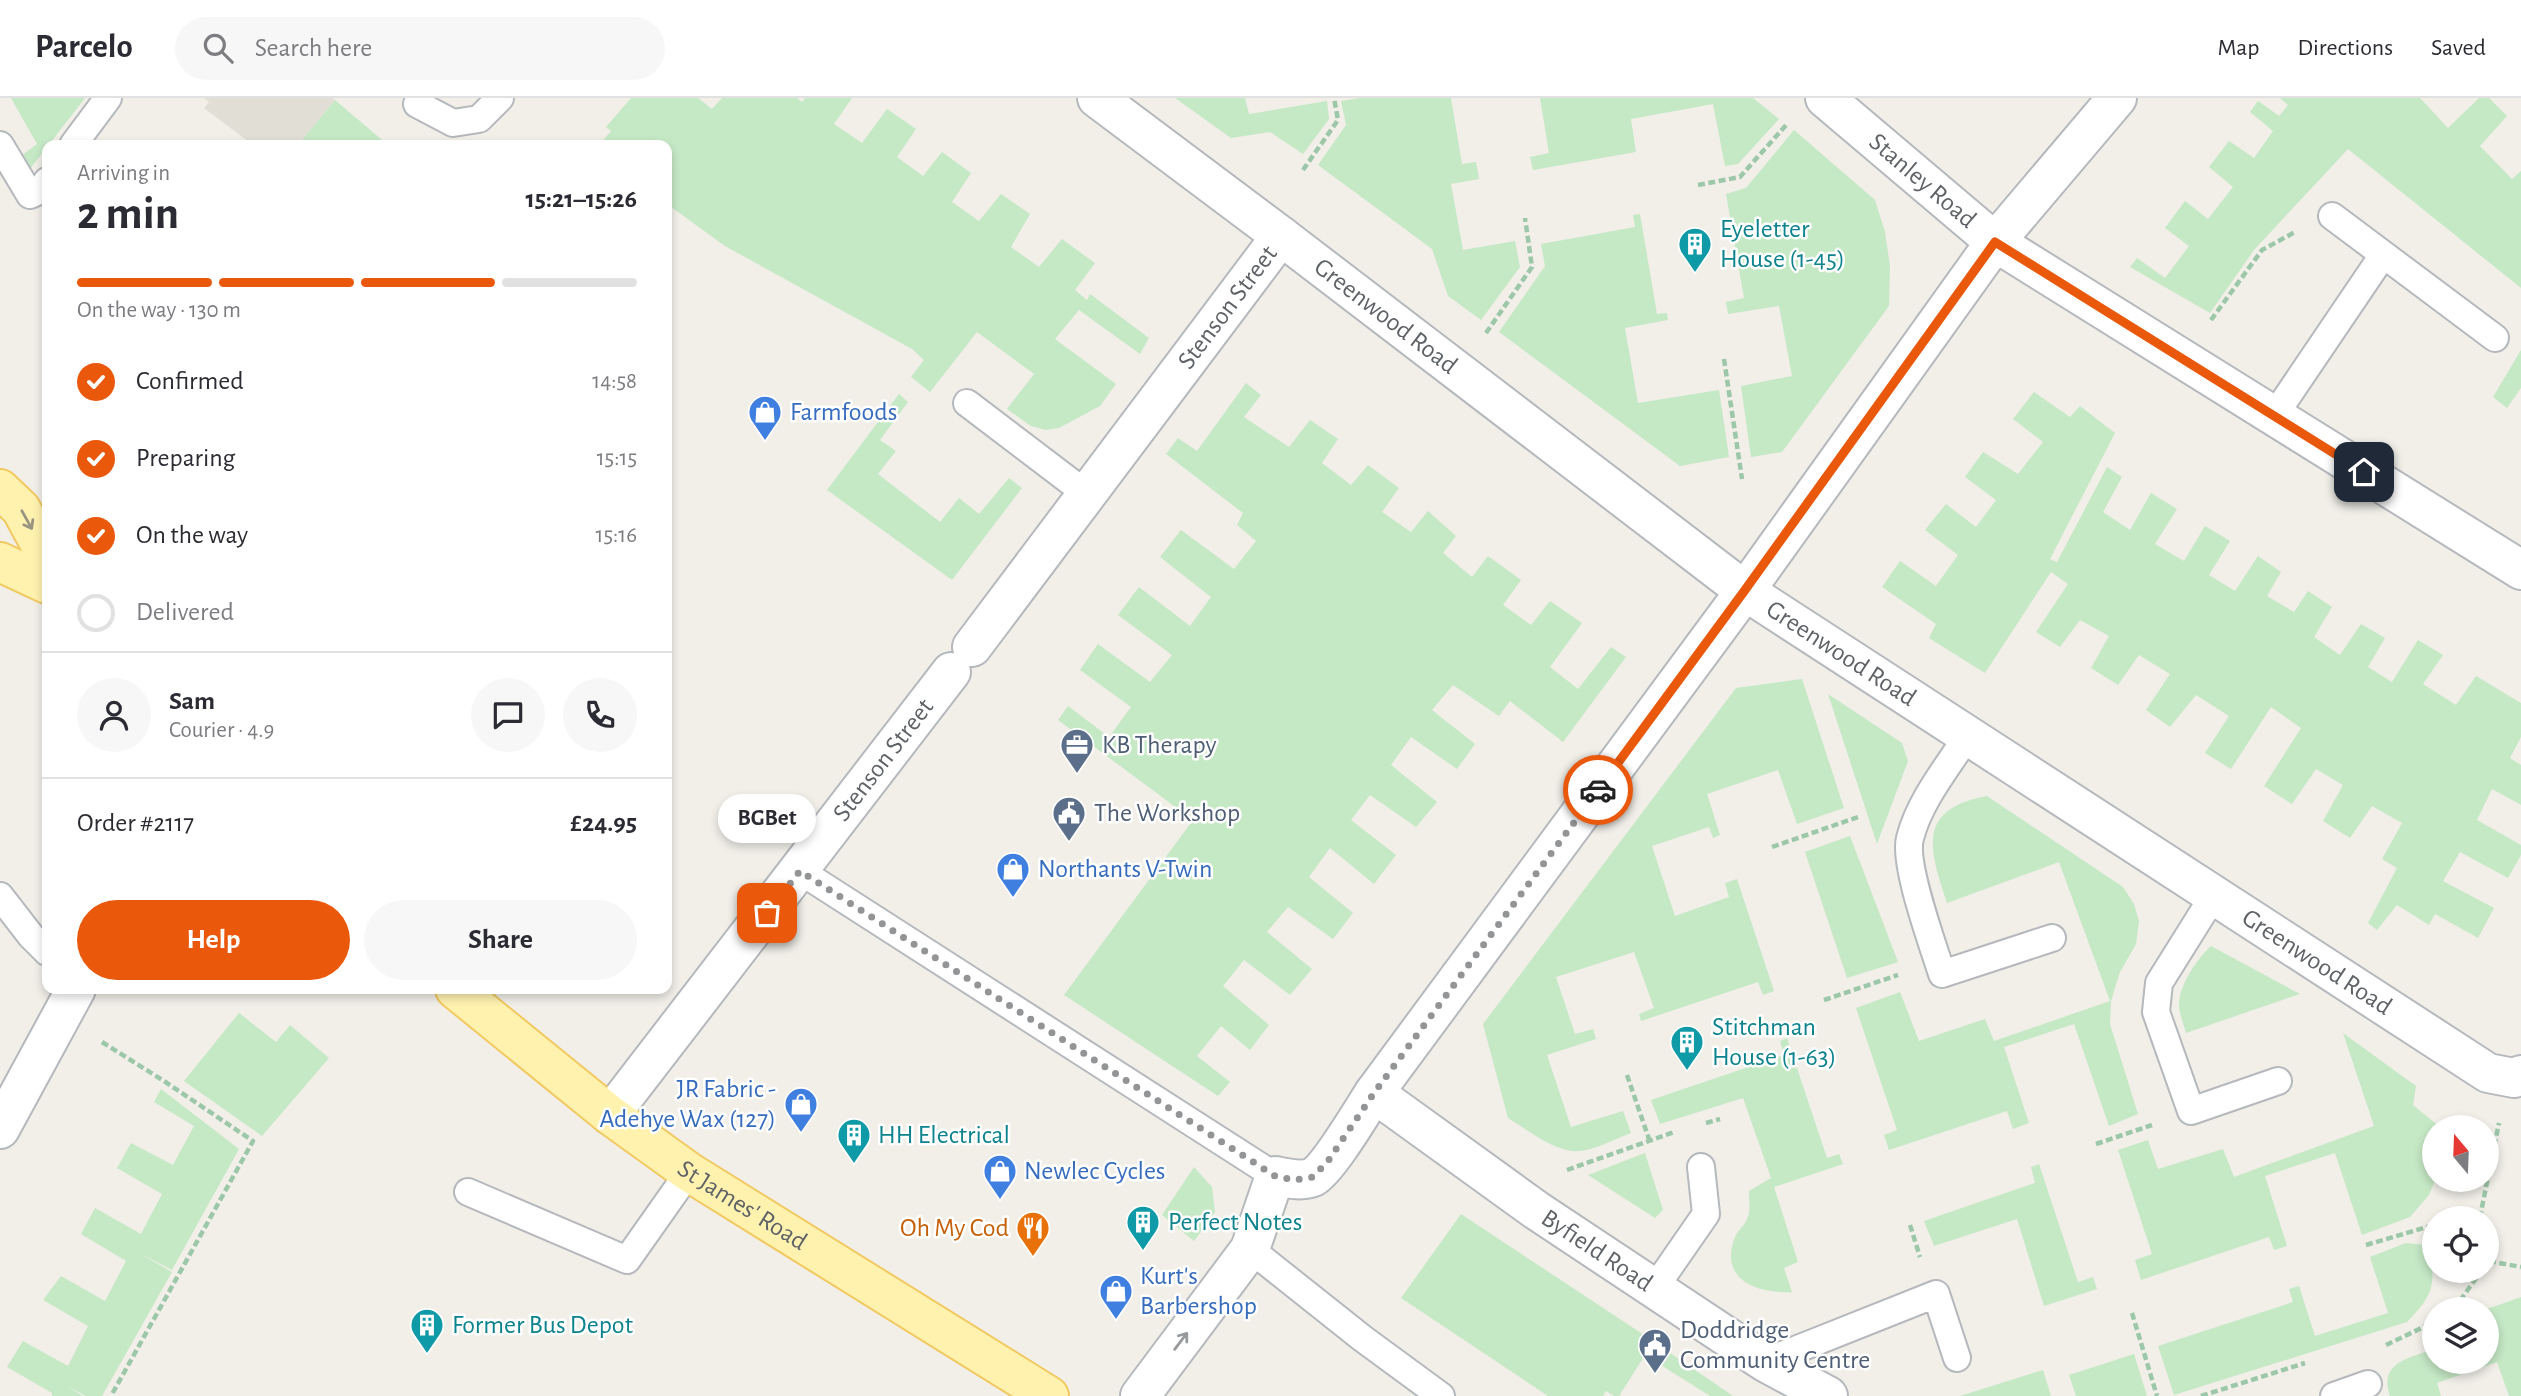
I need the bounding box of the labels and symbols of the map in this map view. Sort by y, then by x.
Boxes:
street label: Stanley Road [1864,128,1981,233]
place label: Eyeletter House (1-45) [1720,216,1845,272]
building icon: Eyeletter House (1-45) [1676,225,1714,274]
street label: Stenson Street [1173,241,1282,374]
street label: Greenwood Road [1309,253,1462,379]
shop icon: Farmfoods [746,393,784,442]
place label: Farmfoods [790,399,897,425]
pin [2334,442,2394,502]
one-way arrow [21,509,34,530]
street label: Greenwood Road [1762,596,1921,711]
street label: Stenson Street [828,694,938,826]
office icon: KB Therapy [1058,726,1096,775]
place label: KB Therapy [1102,732,1217,758]
courier [1563,755,1633,825]
callout: BGBet [718,794,816,843]
public building icon: The Workshop [1050,794,1088,843]
place label: The Workshop [1094,800,1240,826]
shop icon: Northants V-Twin [994,850,1032,899]
place label: Northants V-Twin [1038,856,1212,882]
pin [737,883,797,943]
street label: Greenwood Road [2237,904,2396,1020]
place label: Stitchman House (1-63) [1712,1014,1837,1070]
building icon: Stitchman House (1-63) [1668,1023,1706,1072]
place label: JR Fabric - Adehye Wax (127) [599,1076,776,1132]
shop icon: JR Fabric - Adehye Wax (127) [782,1085,820,1134]
north arrow [2422,1115,2499,1192]
building icon: HH Electrical [835,1116,873,1165]
place label: HH Electrical [878,1122,1010,1148]
shop icon: Newlec Cycles [981,1152,1019,1201]
street label: St James' Road [673,1155,812,1255]
place label: Newlec Cycles [1024,1158,1166,1184]
building icon: Perfect Notes [1124,1203,1162,1252]
street label: Byfield Road [1537,1204,1657,1297]
restaurant icon: Oh My Cod [1014,1209,1052,1258]
place label: Perfect Notes [1168,1209,1302,1235]
place label: Oh My Cod [900,1215,1009,1241]
place label: Kurt's Barbershop [1140,1263,1257,1319]
shop icon: Kurt's Barbershop [1097,1272,1135,1321]
building icon: Former Bus Depot [408,1306,446,1355]
place label: Former Bus Depot [452,1312,633,1338]
place label: Doddridge Community Centre [1680,1317,1870,1373]
public building icon: Doddridge Community Centre [1636,1326,1674,1375]
one-way arrow [1173,1332,1188,1351]

